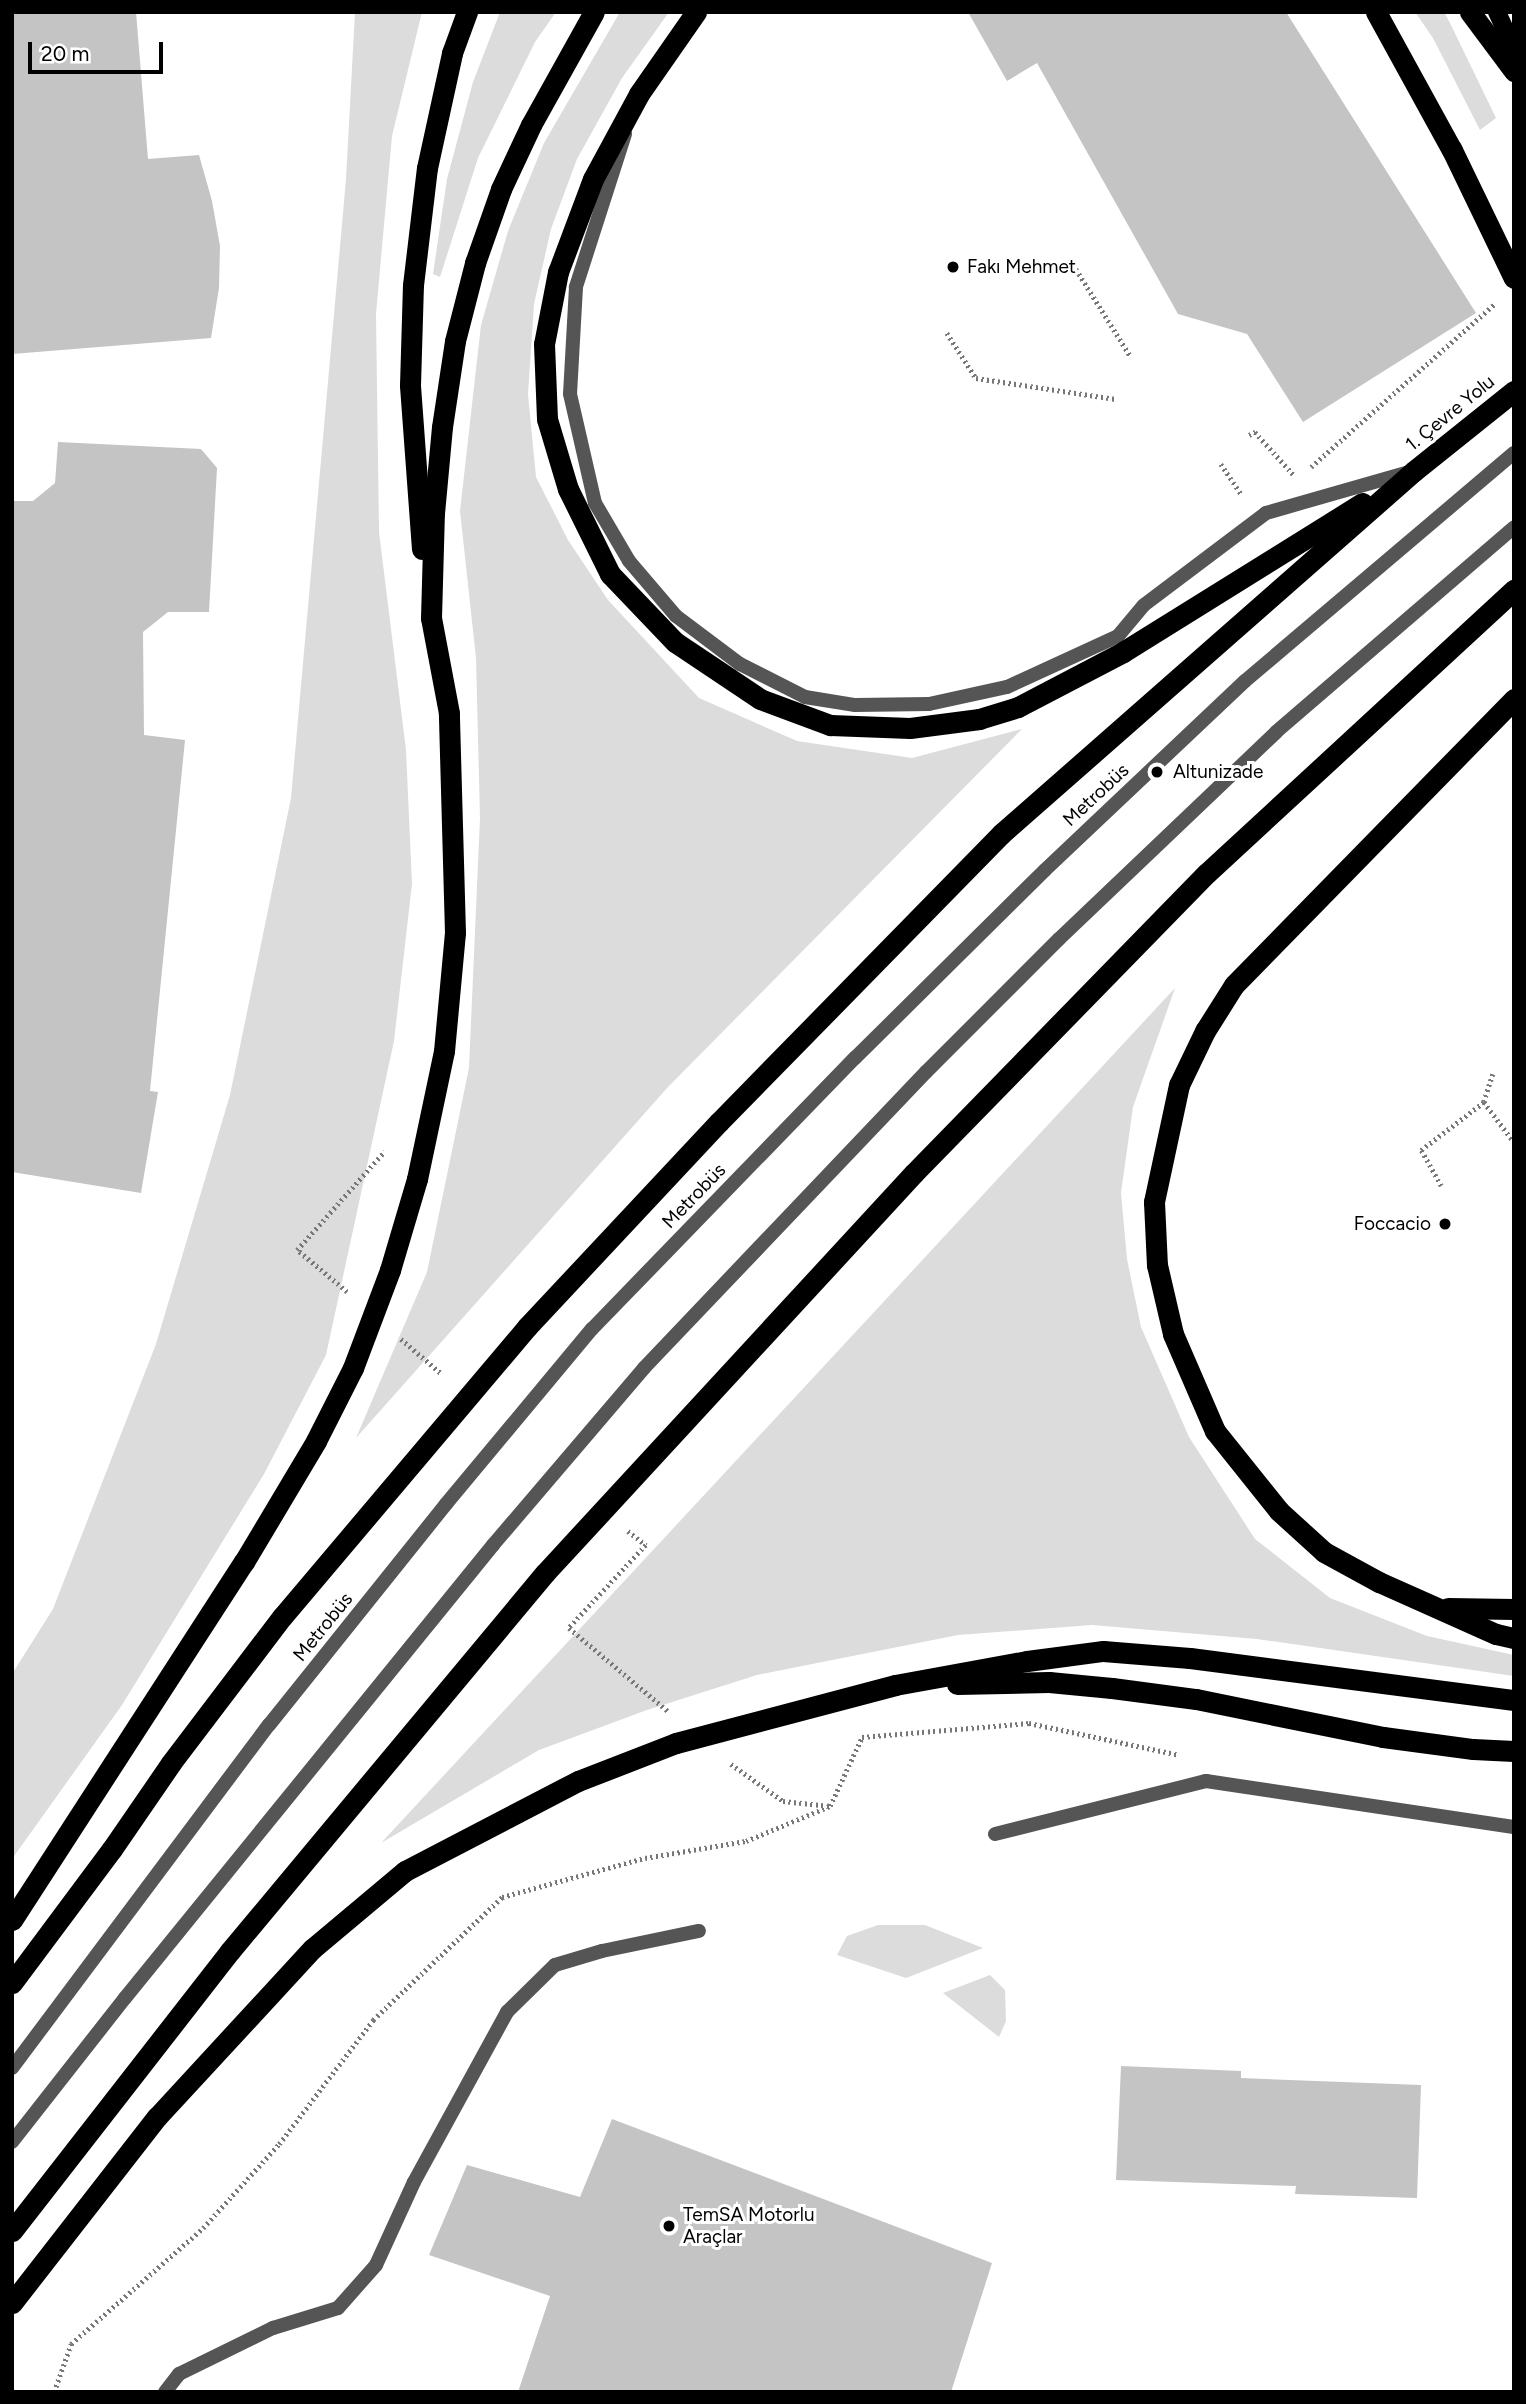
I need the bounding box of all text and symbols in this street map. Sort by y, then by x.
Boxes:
scale bar [32,28,166,72]
text: 20 m [41,41,89,66]
place label: Fakı Mehmet [967,256,1076,278]
marker: Fakı Mehmet [945,259,961,275]
street label: 1. Çevre Yolu [1401,370,1499,456]
street label: Metrobüs [1058,759,1134,831]
place label: Altunizade [1173,761,1263,783]
marker: Altunizade [1147,762,1167,782]
street label: Metrobüs [657,1159,731,1233]
place label: Foccacio [1354,1213,1431,1235]
marker: Foccacio [1437,1216,1453,1232]
street label: Metrobüs [288,1588,358,1666]
place label: TemSA Motorlu Araçlar [683,2204,815,2248]
marker: TemSA Motorlu Araçlar [661,2218,677,2234]

